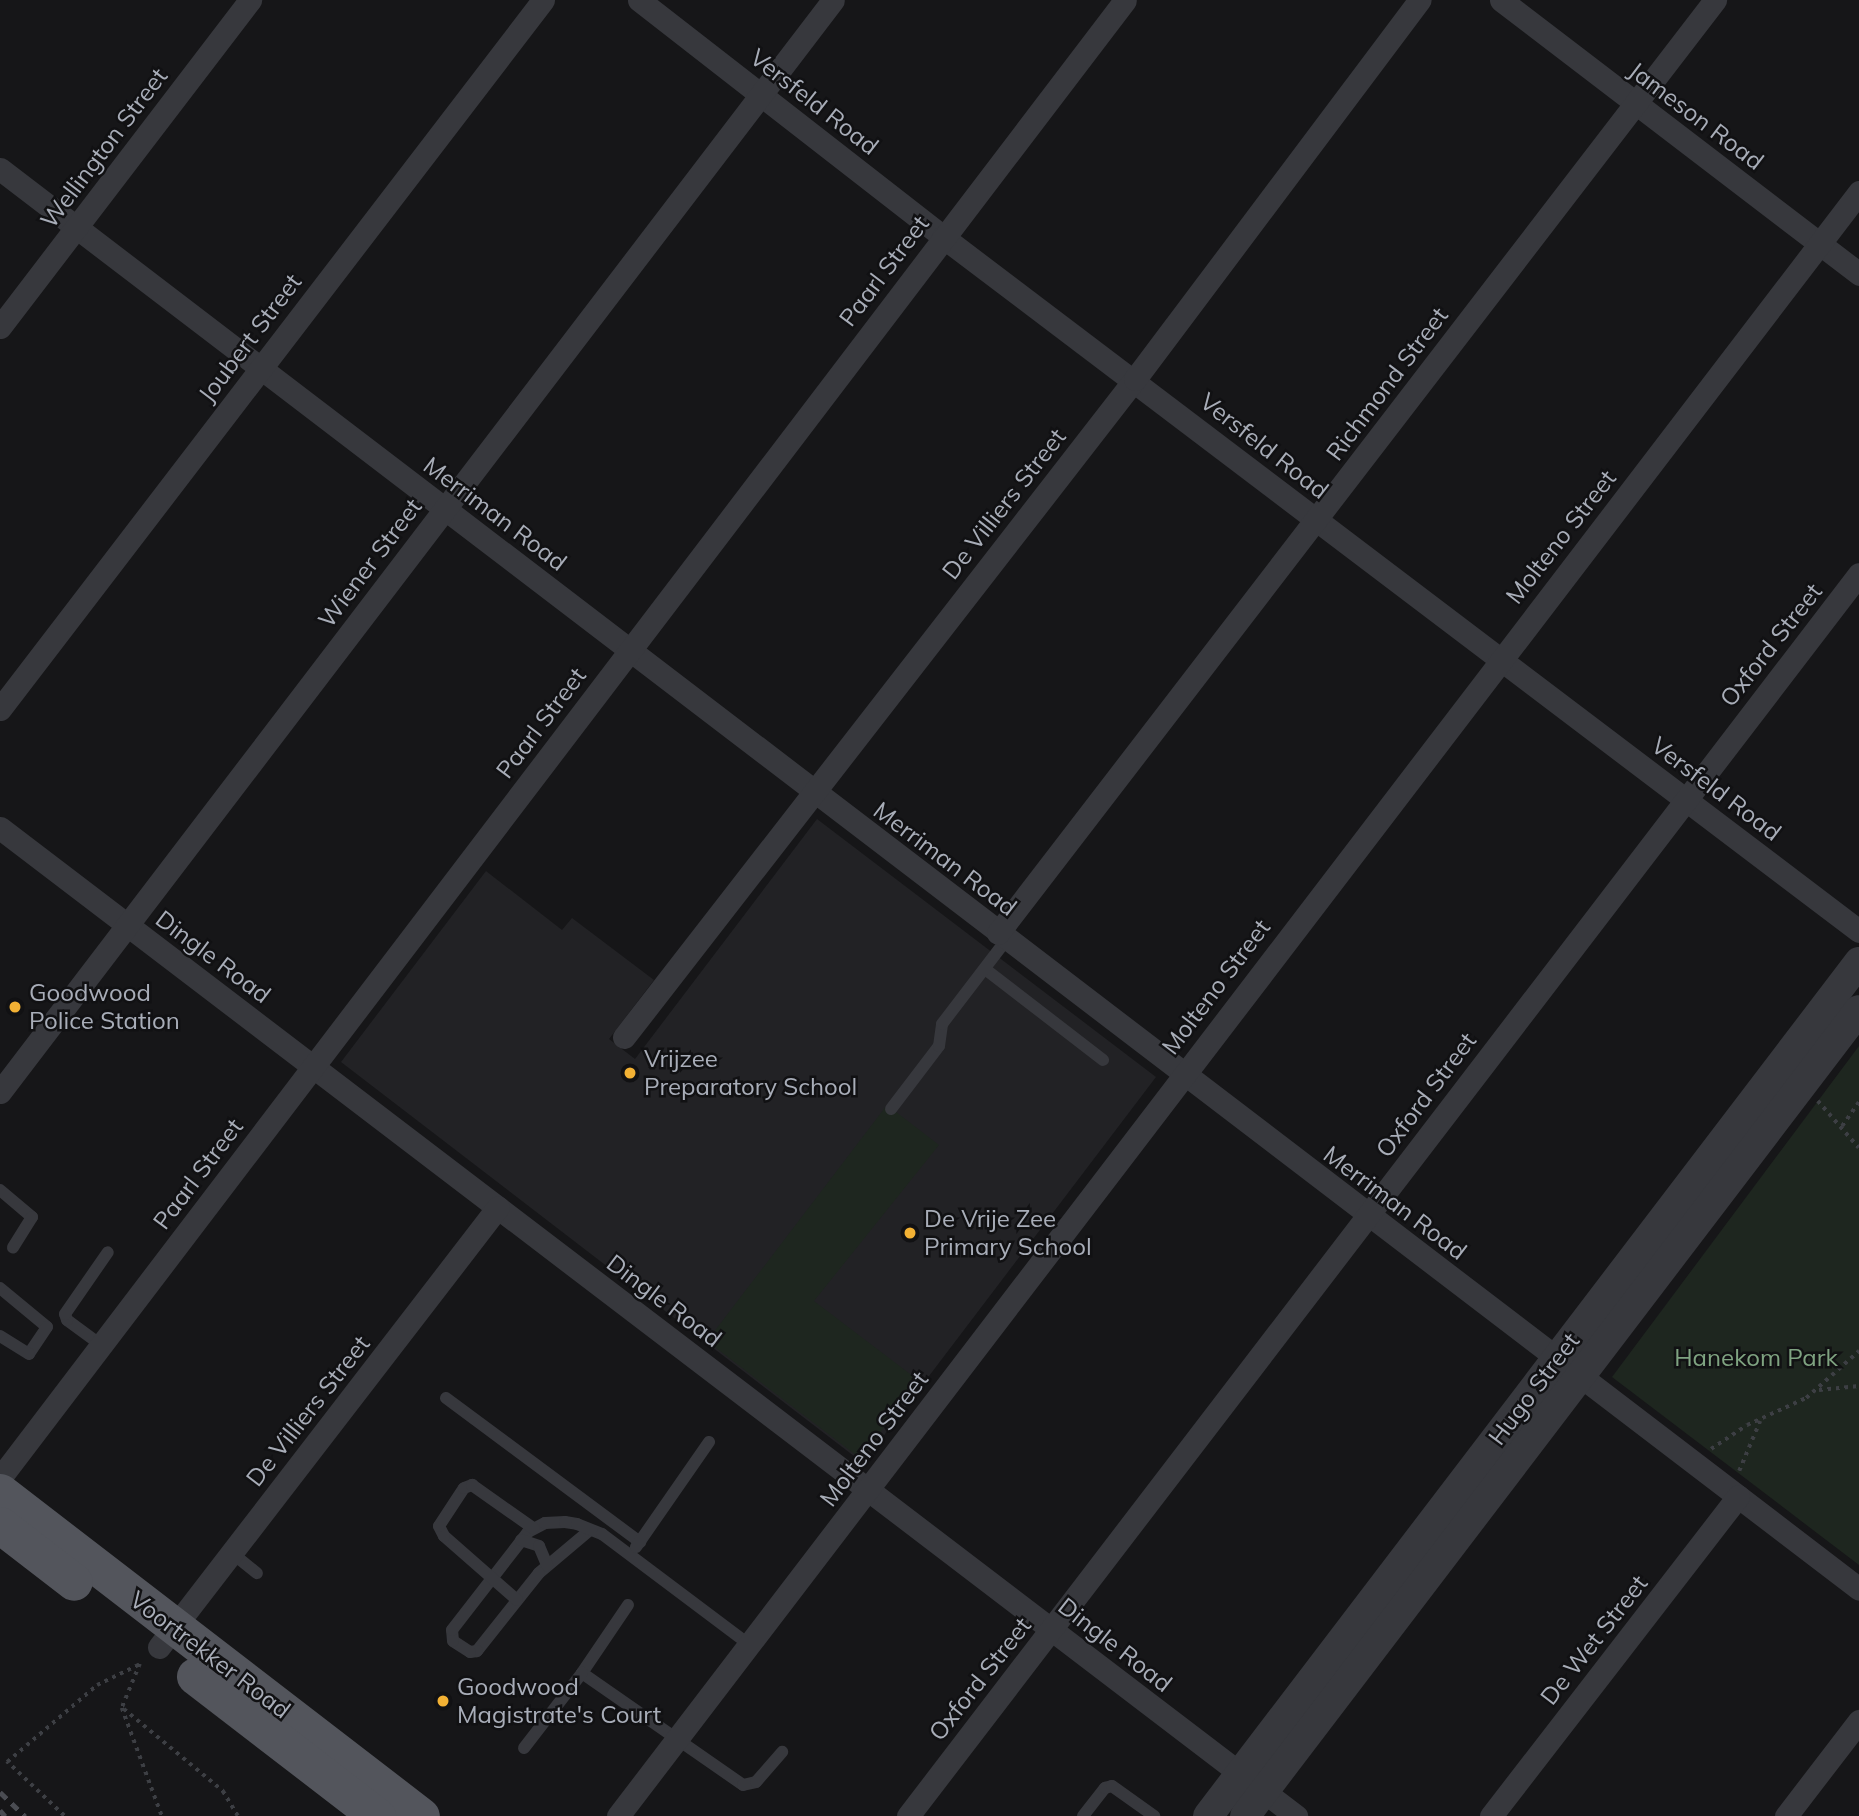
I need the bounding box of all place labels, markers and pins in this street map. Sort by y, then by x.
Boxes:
place label: Goodwood Police Station [29,979,180,1035]
marker: Goodwood Police Station [7,999,23,1015]
place label: Vrijzee Preparatory School [644,1045,857,1101]
marker: Vrijzee Preparatory School [622,1065,638,1081]
place label: De Vrije Zee Primary School [924,1205,1092,1261]
marker: De Vrije Zee Primary School [902,1225,918,1241]
place label: Goodwood Magistrate's Court [457,1673,661,1729]
marker: Goodwood Magistrate's Court [435,1693,451,1709]

